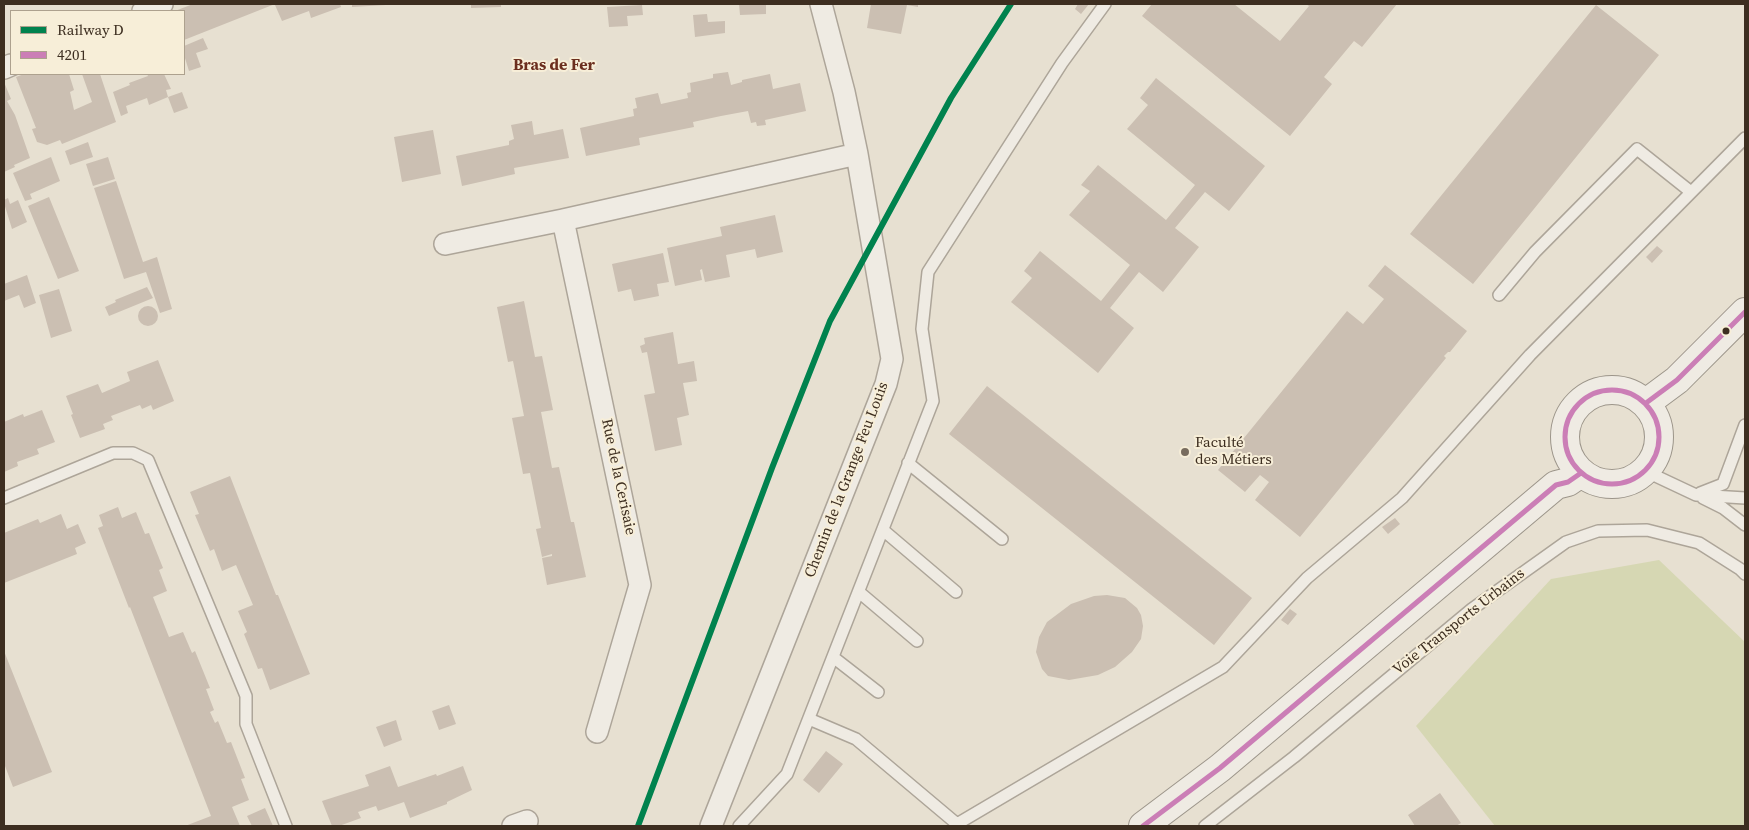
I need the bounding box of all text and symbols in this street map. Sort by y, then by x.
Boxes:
legend [10,10,185,75]
text: Railway D [57,19,124,40]
text: 4201 [57,44,87,65]
district label: Bras de Fer [513,56,595,76]
unlabelled marker [1721,326,1731,336]
street label: Chemin de la Grange Feu Louis [801,380,893,580]
street label: Rue de la Cerisaie [597,417,639,537]
place label: Faculté des Métiers [1195,434,1272,469]
marker: Faculté des Métiers [1179,446,1191,458]
street label: Voie Transports Urbains [1390,565,1528,679]

